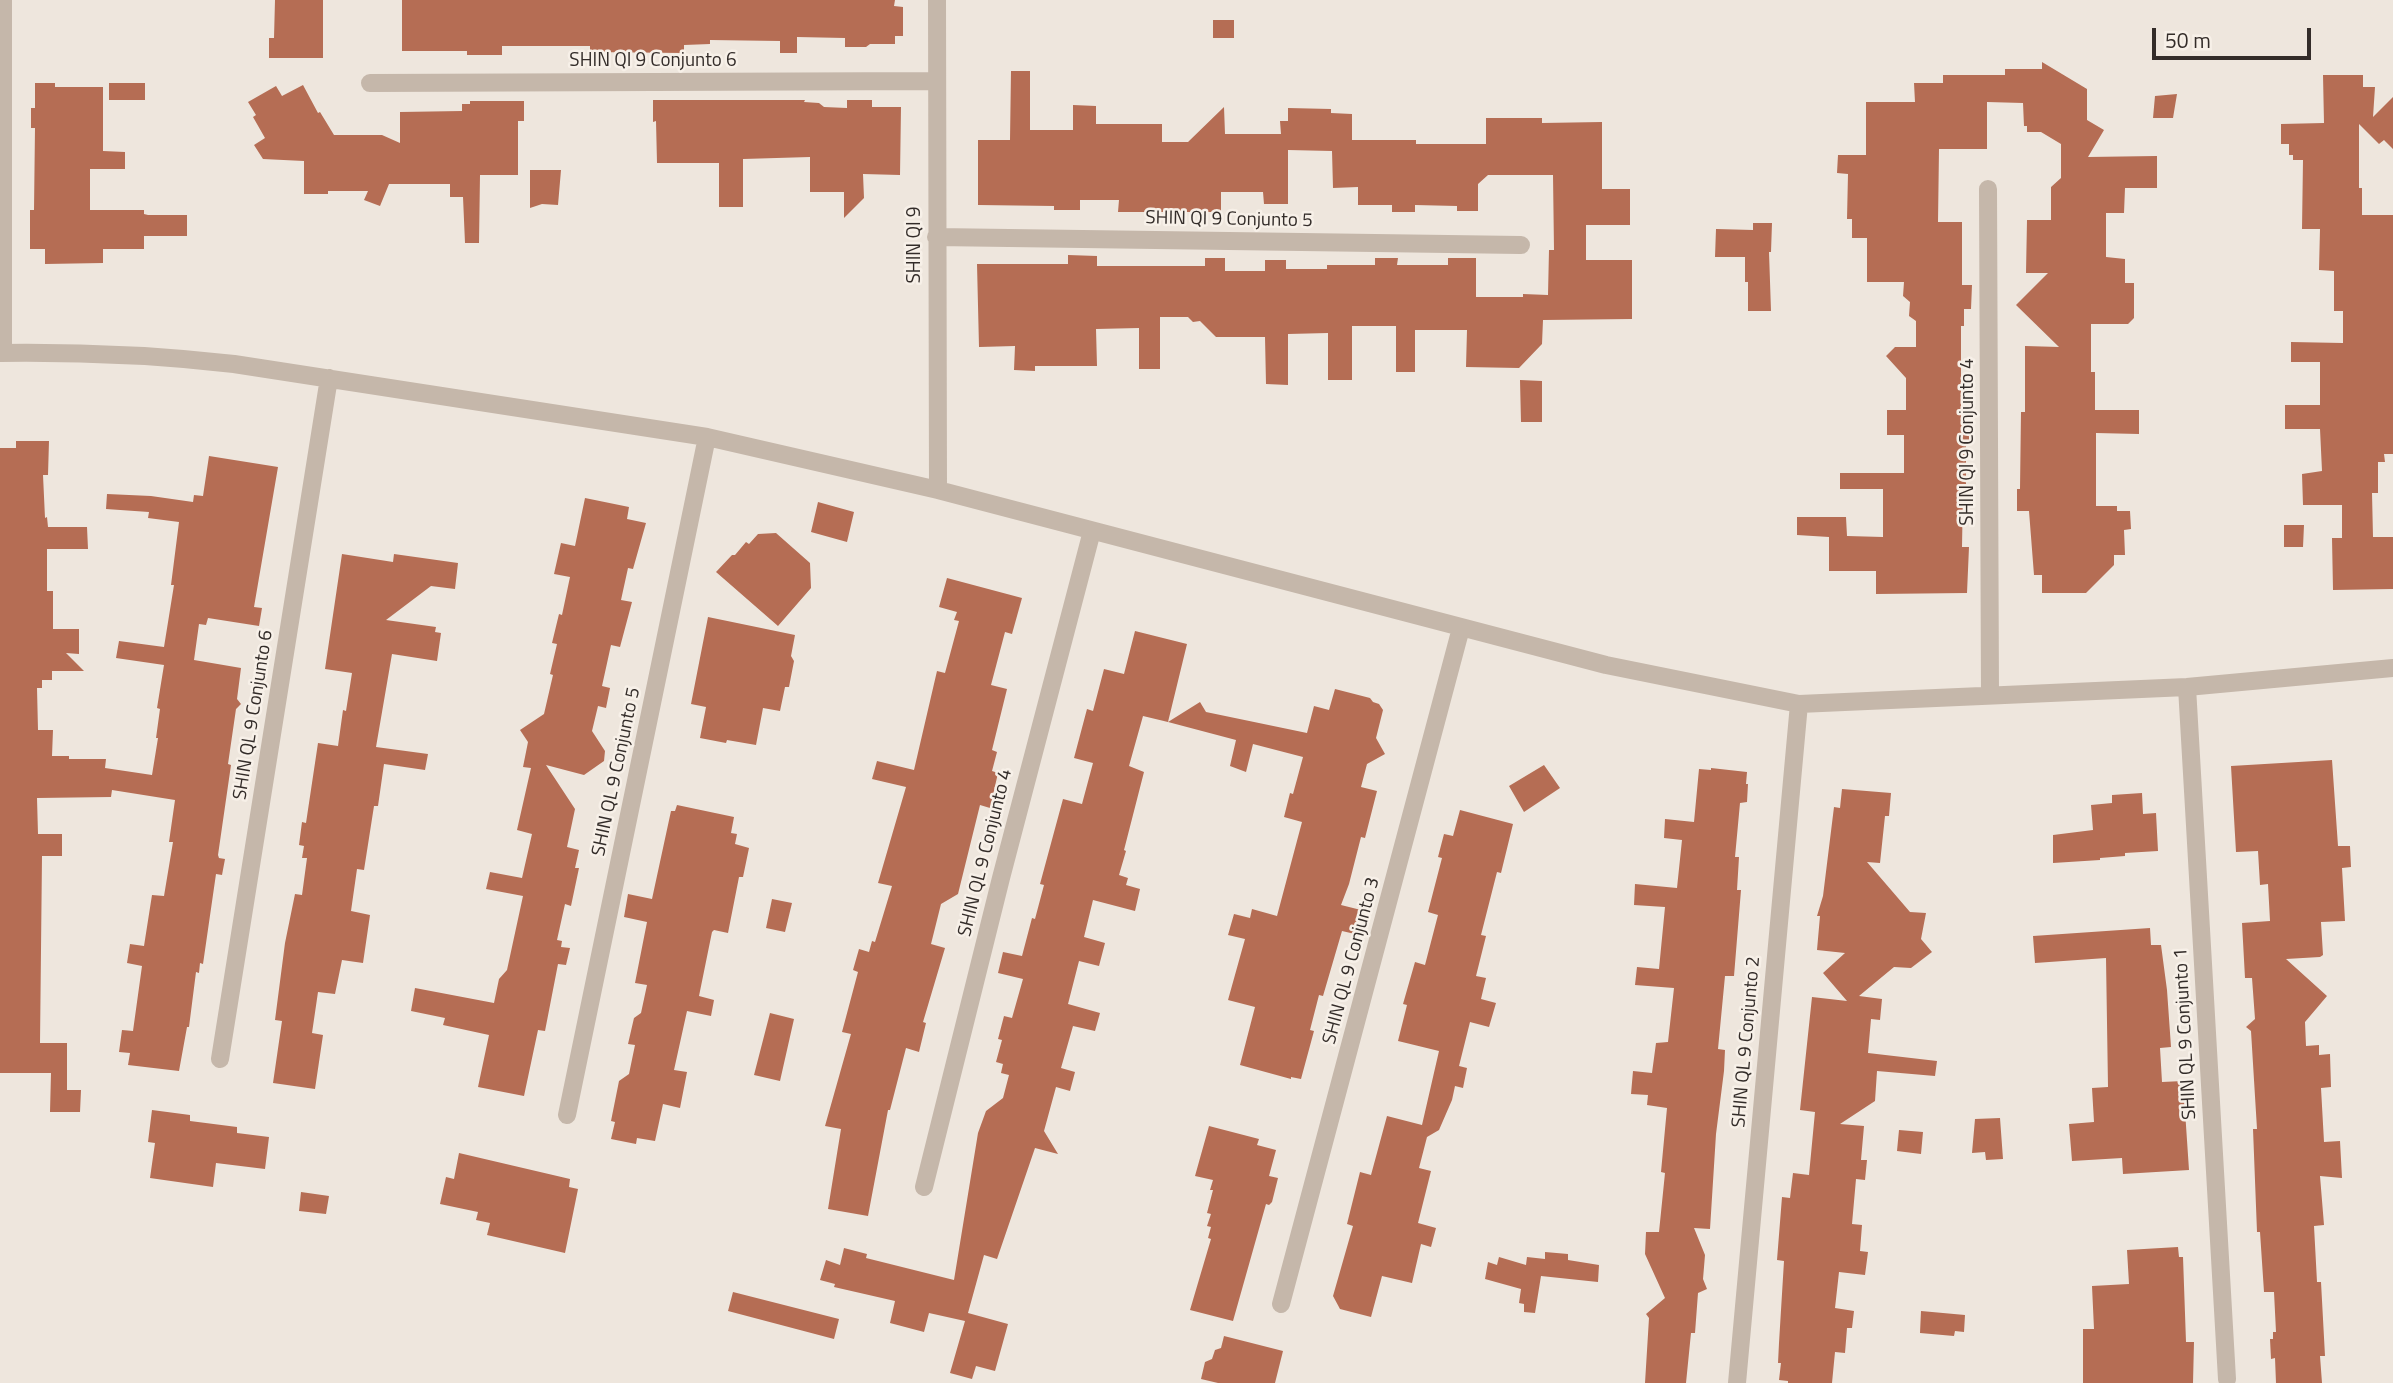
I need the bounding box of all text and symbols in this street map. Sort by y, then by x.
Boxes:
scale bar [2155,14,2314,58]
text: 50 m [2165,24,2211,56]
street label: SHIN QI 9 Conjunto 6 [569,50,737,72]
street label: SHIN QI 9 [904,207,926,283]
street label: SHIN QI 9 Conjunto 5 [1145,207,1313,233]
street label: SHIN QI 9 Conjunto 4 [1957,358,1979,526]
street label: SHIN QL 9 Conjunto 6 [229,628,279,802]
street label: SHIN QL 9 Conjunto 5 [588,686,646,858]
street label: SHIN QL 9 Conjunto 4 [954,767,1018,939]
street label: SHIN QL 9 Conjunto 3 [1319,875,1385,1047]
street label: SHIN QL 9 Conjunto 1 [2170,948,2202,1120]
street label: SHIN QL 9 Conjunto 2 [1728,955,1766,1129]

